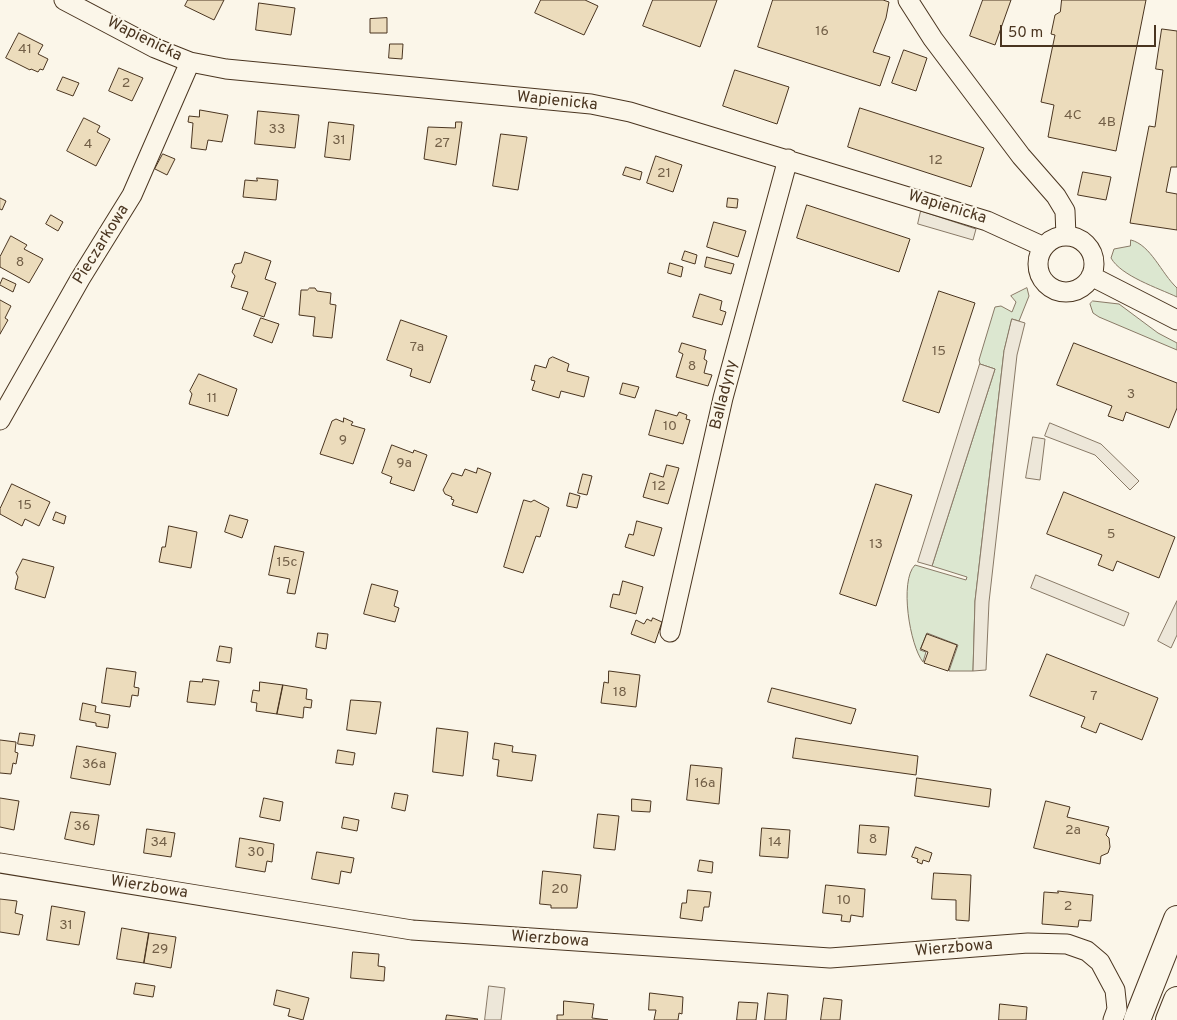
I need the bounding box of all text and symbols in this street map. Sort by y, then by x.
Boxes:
street label: Wapienicka [103,14,185,66]
scale bar [1002,15,1158,47]
house number: 16 [815,24,829,40]
text: 50 m [1008,24,1043,43]
house number: 41 [18,42,32,58]
house number: 2 [122,76,130,92]
street label: Wapienicka [516,88,598,116]
house number: 4C [1064,108,1082,124]
house number: 4B [1098,115,1116,131]
house number: 33 [269,122,285,138]
house number: 31 [332,133,346,149]
house number: 27 [434,136,450,152]
house number: 4 [84,137,92,153]
house number: 12 [929,153,943,169]
house number: 21 [657,166,671,182]
street label: Wapienicka [905,187,989,229]
street label: Pieczarkowa [70,202,134,288]
house number: 8 [16,255,24,271]
house number: 7a [410,340,424,356]
house number: 15 [932,344,946,360]
street label: Balladyny [707,358,743,432]
house number: 8 [688,359,696,375]
house number: 3 [1127,387,1135,403]
house number: 11 [207,391,217,407]
house number: 10 [663,419,677,435]
house number: 9 [339,433,347,449]
house number: 9a [396,456,412,472]
house number: 12 [652,479,666,495]
house number: 15 [18,498,32,514]
house number: 5 [1107,527,1115,543]
house number: 13 [869,537,883,553]
house number: 15c [277,555,297,571]
house number: 18 [613,685,627,701]
house number: 7 [1090,689,1098,705]
house number: 36a [82,757,106,773]
house number: 16a [695,776,715,792]
house number: 36 [74,819,90,835]
house number: 2a [1065,823,1081,839]
house number: 8 [869,832,877,848]
house number: 34 [150,835,168,851]
house number: 14 [768,835,782,851]
house number: 30 [247,845,265,861]
street label: Wierzbowa [109,872,189,904]
house number: 20 [551,882,569,898]
house number: 10 [837,893,851,909]
house number: 2 [1064,899,1072,915]
house number: 31 [59,918,73,934]
street label: Wierzbowa [510,928,590,952]
street label: Wierzbowa [914,936,994,962]
house number: 29 [152,942,168,958]

